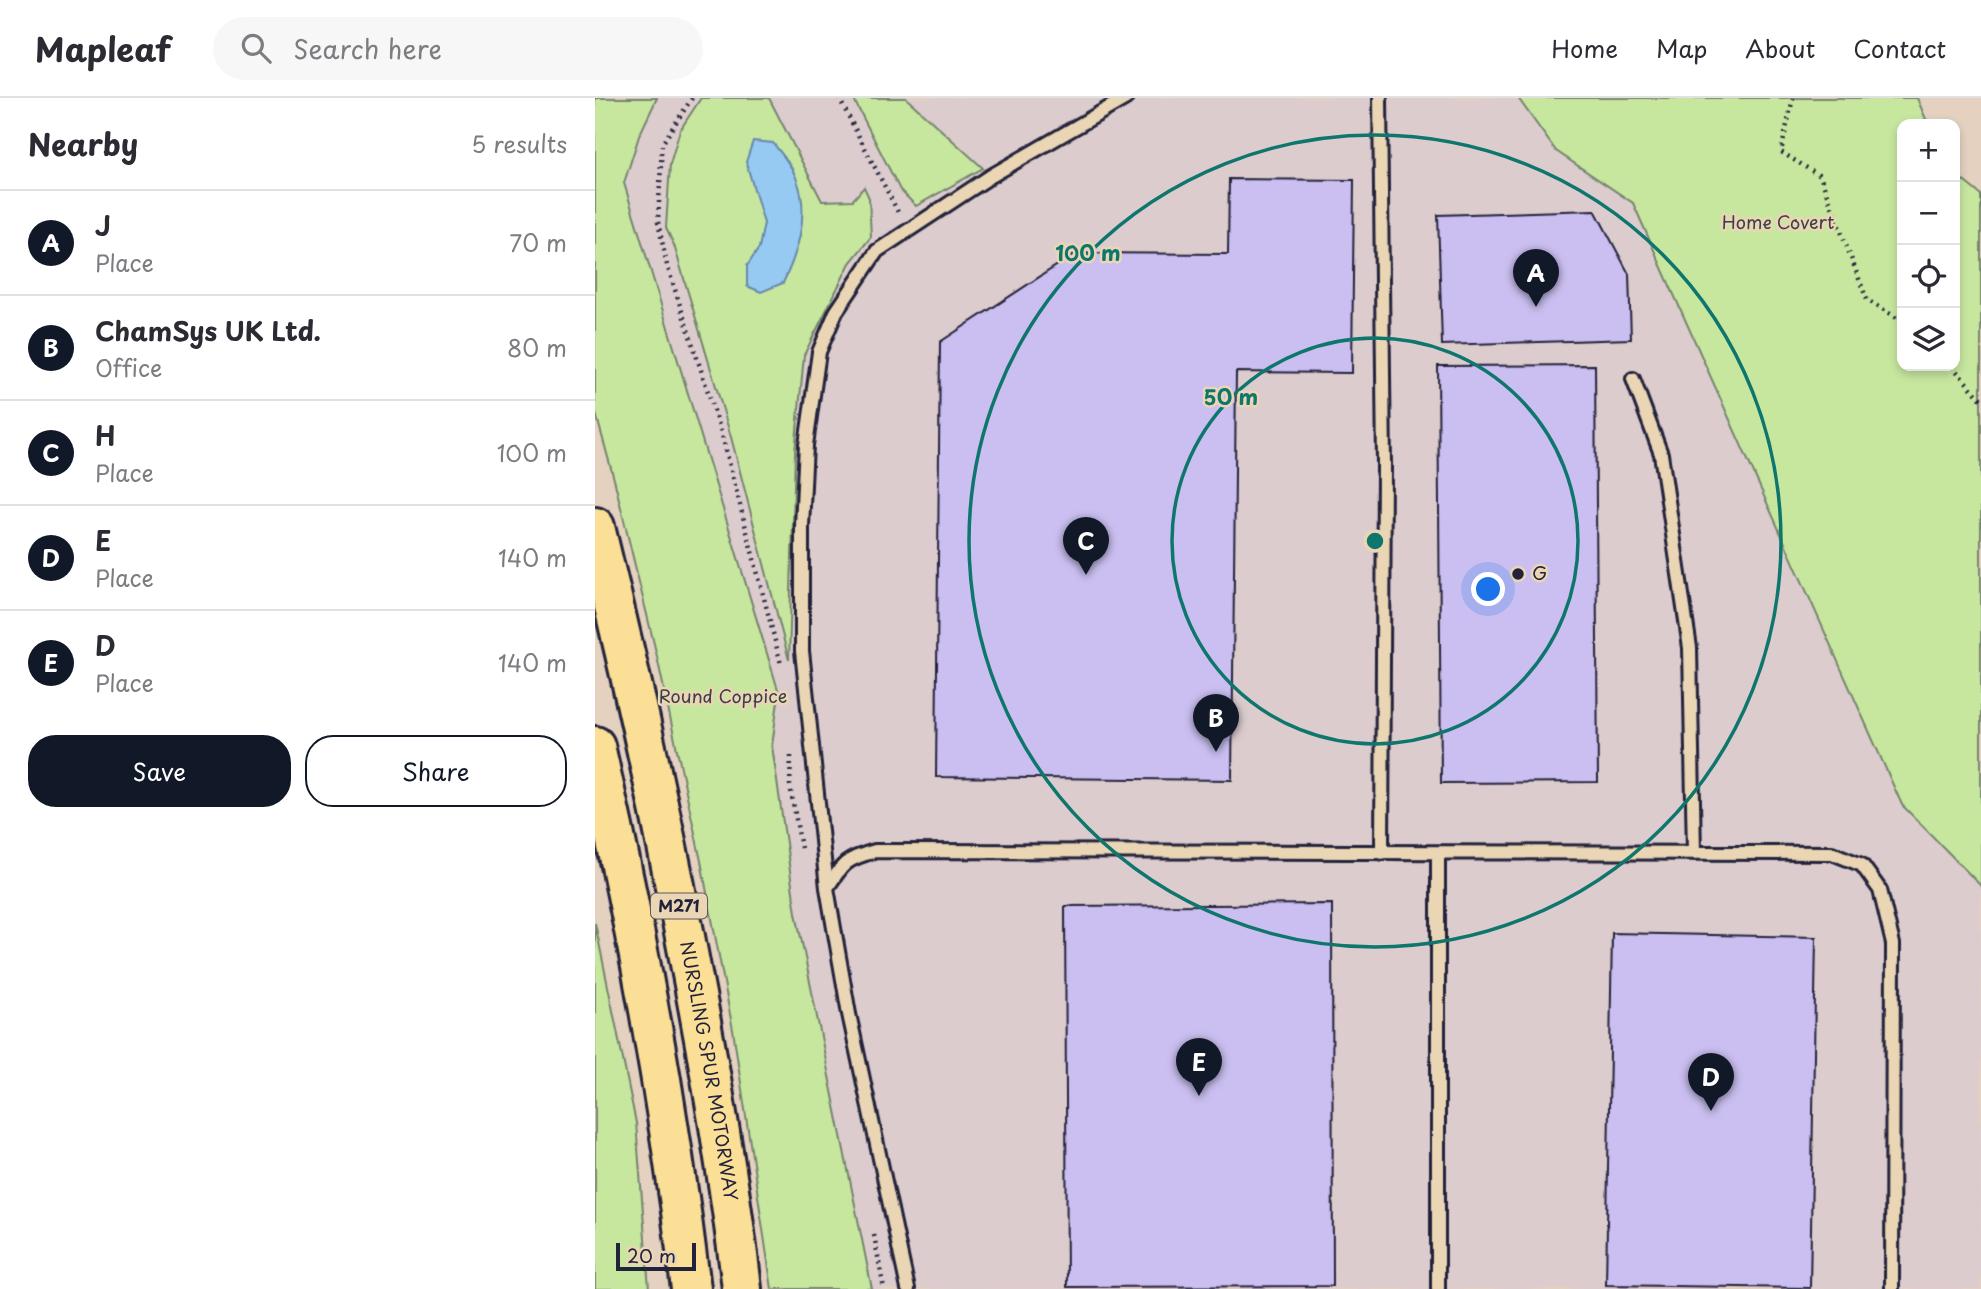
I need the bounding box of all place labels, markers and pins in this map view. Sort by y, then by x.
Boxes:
pin: A [1513,249,1559,307]
pin: C [1063,517,1109,575]
centre of rings [1363,529,1387,553]
place label: G [1532,559,1547,586]
marker: G [1510,566,1526,582]
pin: B [1193,694,1239,752]
pin: E [1176,1038,1222,1096]
pin: D [1688,1053,1734,1111]

